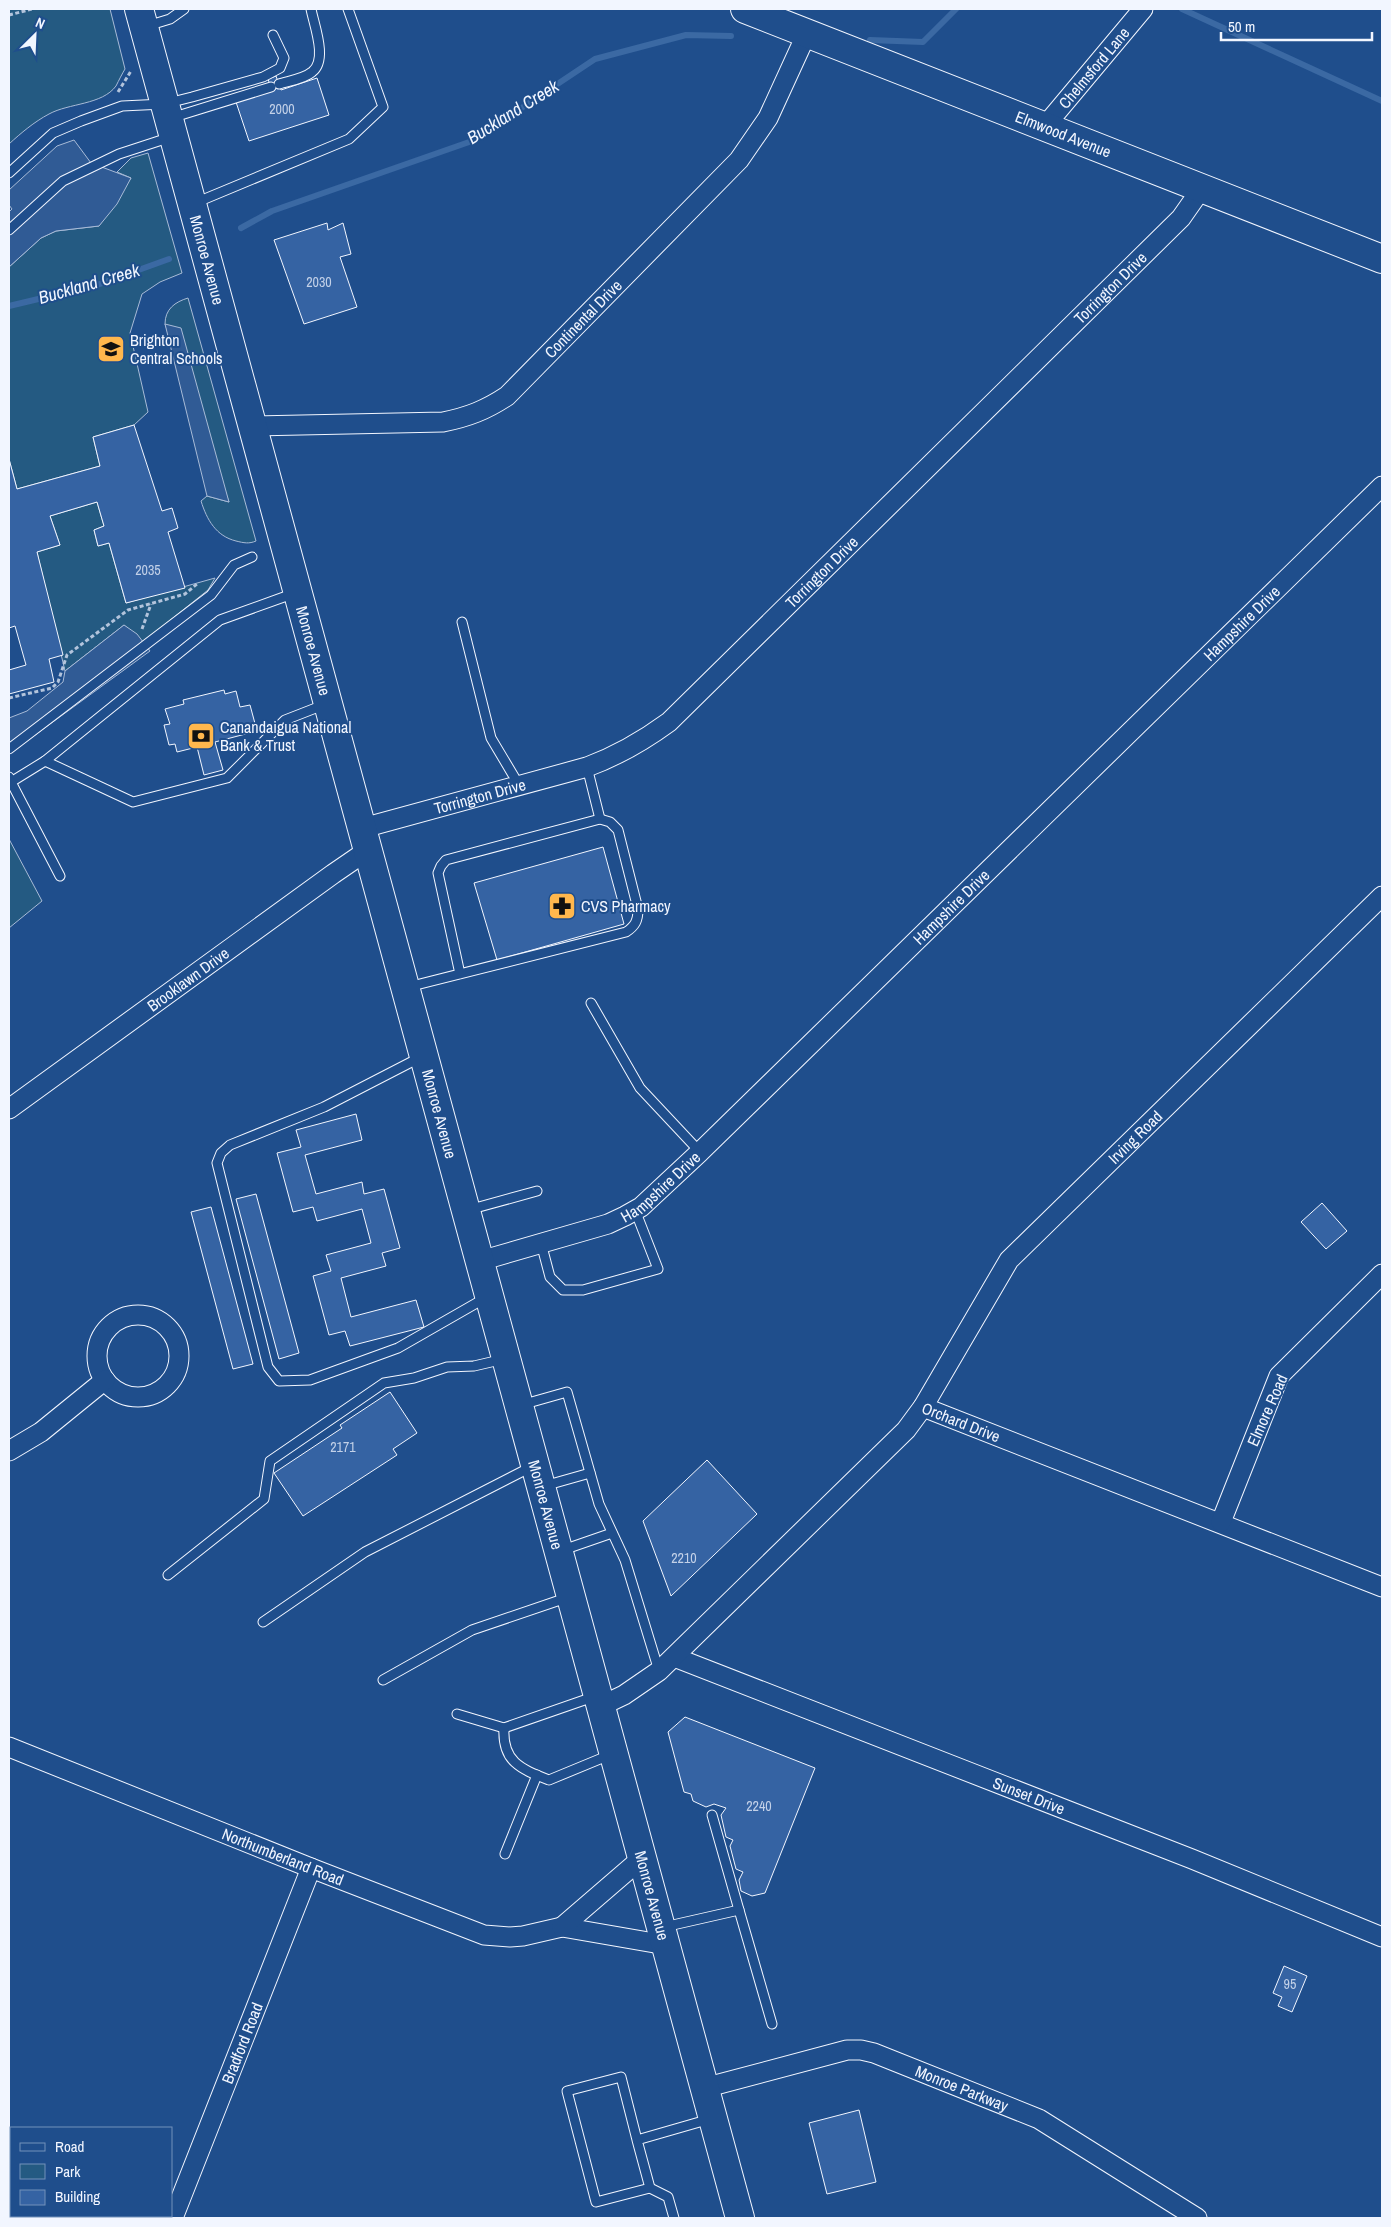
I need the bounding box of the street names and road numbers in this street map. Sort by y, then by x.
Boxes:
street label: Chelmsford Lane [1053,22,1134,113]
street label: Elmwood Avenue [1012,105,1114,163]
street label: Monroe Avenue [185,213,230,307]
street label: Torrington Drive [1069,247,1151,329]
street label: Continental Drive [539,275,627,363]
street label: Torrington Drive [780,531,863,613]
street label: Hampshire Drive [1198,581,1285,666]
street label: Monroe Avenue [291,604,336,698]
street label: Torrington Drive [431,773,528,819]
street label: Hampshire Drive [908,864,994,949]
street label: Brooklawn Drive [142,942,233,1016]
street label: Monroe Avenue [417,1067,462,1161]
street label: Irving Road [1103,1105,1167,1169]
street label: Hampshire Drive [616,1146,705,1227]
street label: Elmore Road [1241,1371,1293,1449]
street label: Orchard Drive [919,1397,1004,1447]
street label: Monroe Avenue [523,1457,569,1552]
street label: Sunset Drive [990,1771,1068,1819]
street label: Northumberland Road [219,1822,347,1891]
street label: Monroe Avenue [630,1848,675,1943]
street label: Bradford Road [216,1999,268,2087]
street label: Monroe Parkway [912,2060,1012,2117]

